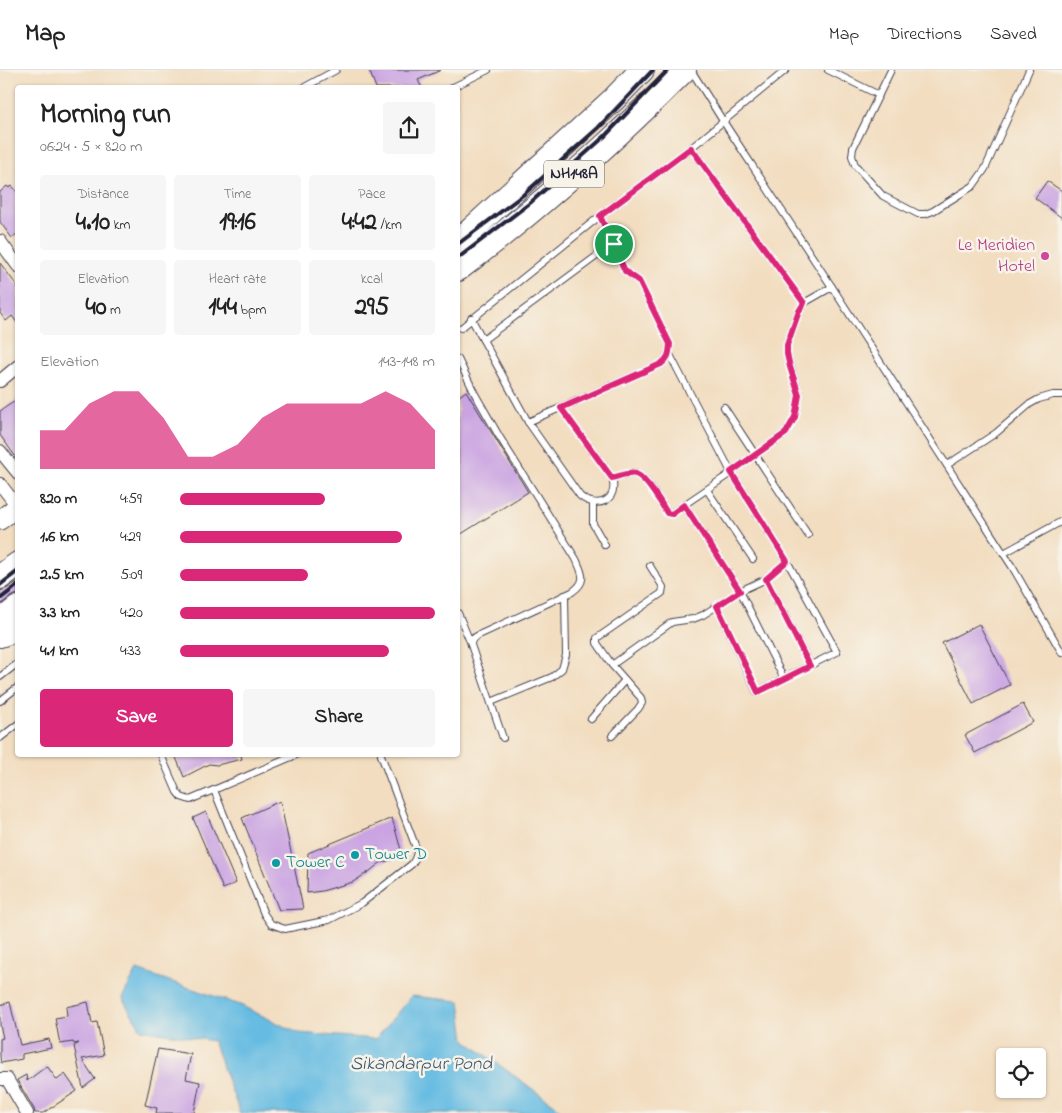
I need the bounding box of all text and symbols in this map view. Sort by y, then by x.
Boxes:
text: Map [25,17,66,52]
text: Map [829,22,859,48]
text: Directions [887,22,962,48]
text: Saved [990,22,1037,48]
text: Morning run [40,95,171,136]
button: share [383,102,435,154]
text: 06:24 · 5 × 820 m [40,135,143,159]
road number: NH148A [544,160,604,188]
text: Distance [77,184,129,205]
text: Time [224,184,251,205]
text: Pace [358,184,385,205]
text: 4.10 [76,205,110,241]
text: 19:16 [219,205,256,241]
text: 4:42 [342,205,377,241]
text: km [110,215,130,236]
text: /km [377,215,402,236]
pin [593,223,635,265]
icon: arrive [600,230,628,258]
place label: Le Meridien Hotel [958,233,1035,280]
marker: Le Meridien Hotel [1039,250,1051,262]
text: Elevation [77,269,129,290]
text: Heart rate [209,269,266,290]
text: kcal [361,269,383,290]
text: 40 [85,290,107,326]
text: 144 [209,290,237,326]
text: 295 [355,290,389,326]
text: m [107,300,121,321]
text: bpm [237,300,266,321]
text: Elevation [40,350,99,374]
text: 143–148 m [378,350,435,374]
text: 820 m [40,487,77,511]
text: 4:59 [120,487,142,511]
text: 1.6 km [40,525,79,549]
text: 4:29 [120,525,141,549]
text: 2.5 km [40,563,84,587]
text: 5:09 [120,563,142,587]
text: 3.3 km [40,601,80,625]
text: 4:20 [120,601,143,625]
text: 4.1 km [40,639,78,663]
text: 4:33 [120,639,141,663]
button: Save [40,689,233,747]
button: Share [243,689,435,747]
place label: Tower D [365,842,427,868]
marker: Tower D [349,849,361,861]
place label: Tower C [286,850,345,876]
marker: Tower C [270,857,282,869]
map controls [996,1048,1046,1098]
button: locate [996,1048,1046,1098]
water label: Sikandarpur Pond [350,1051,493,1078]

